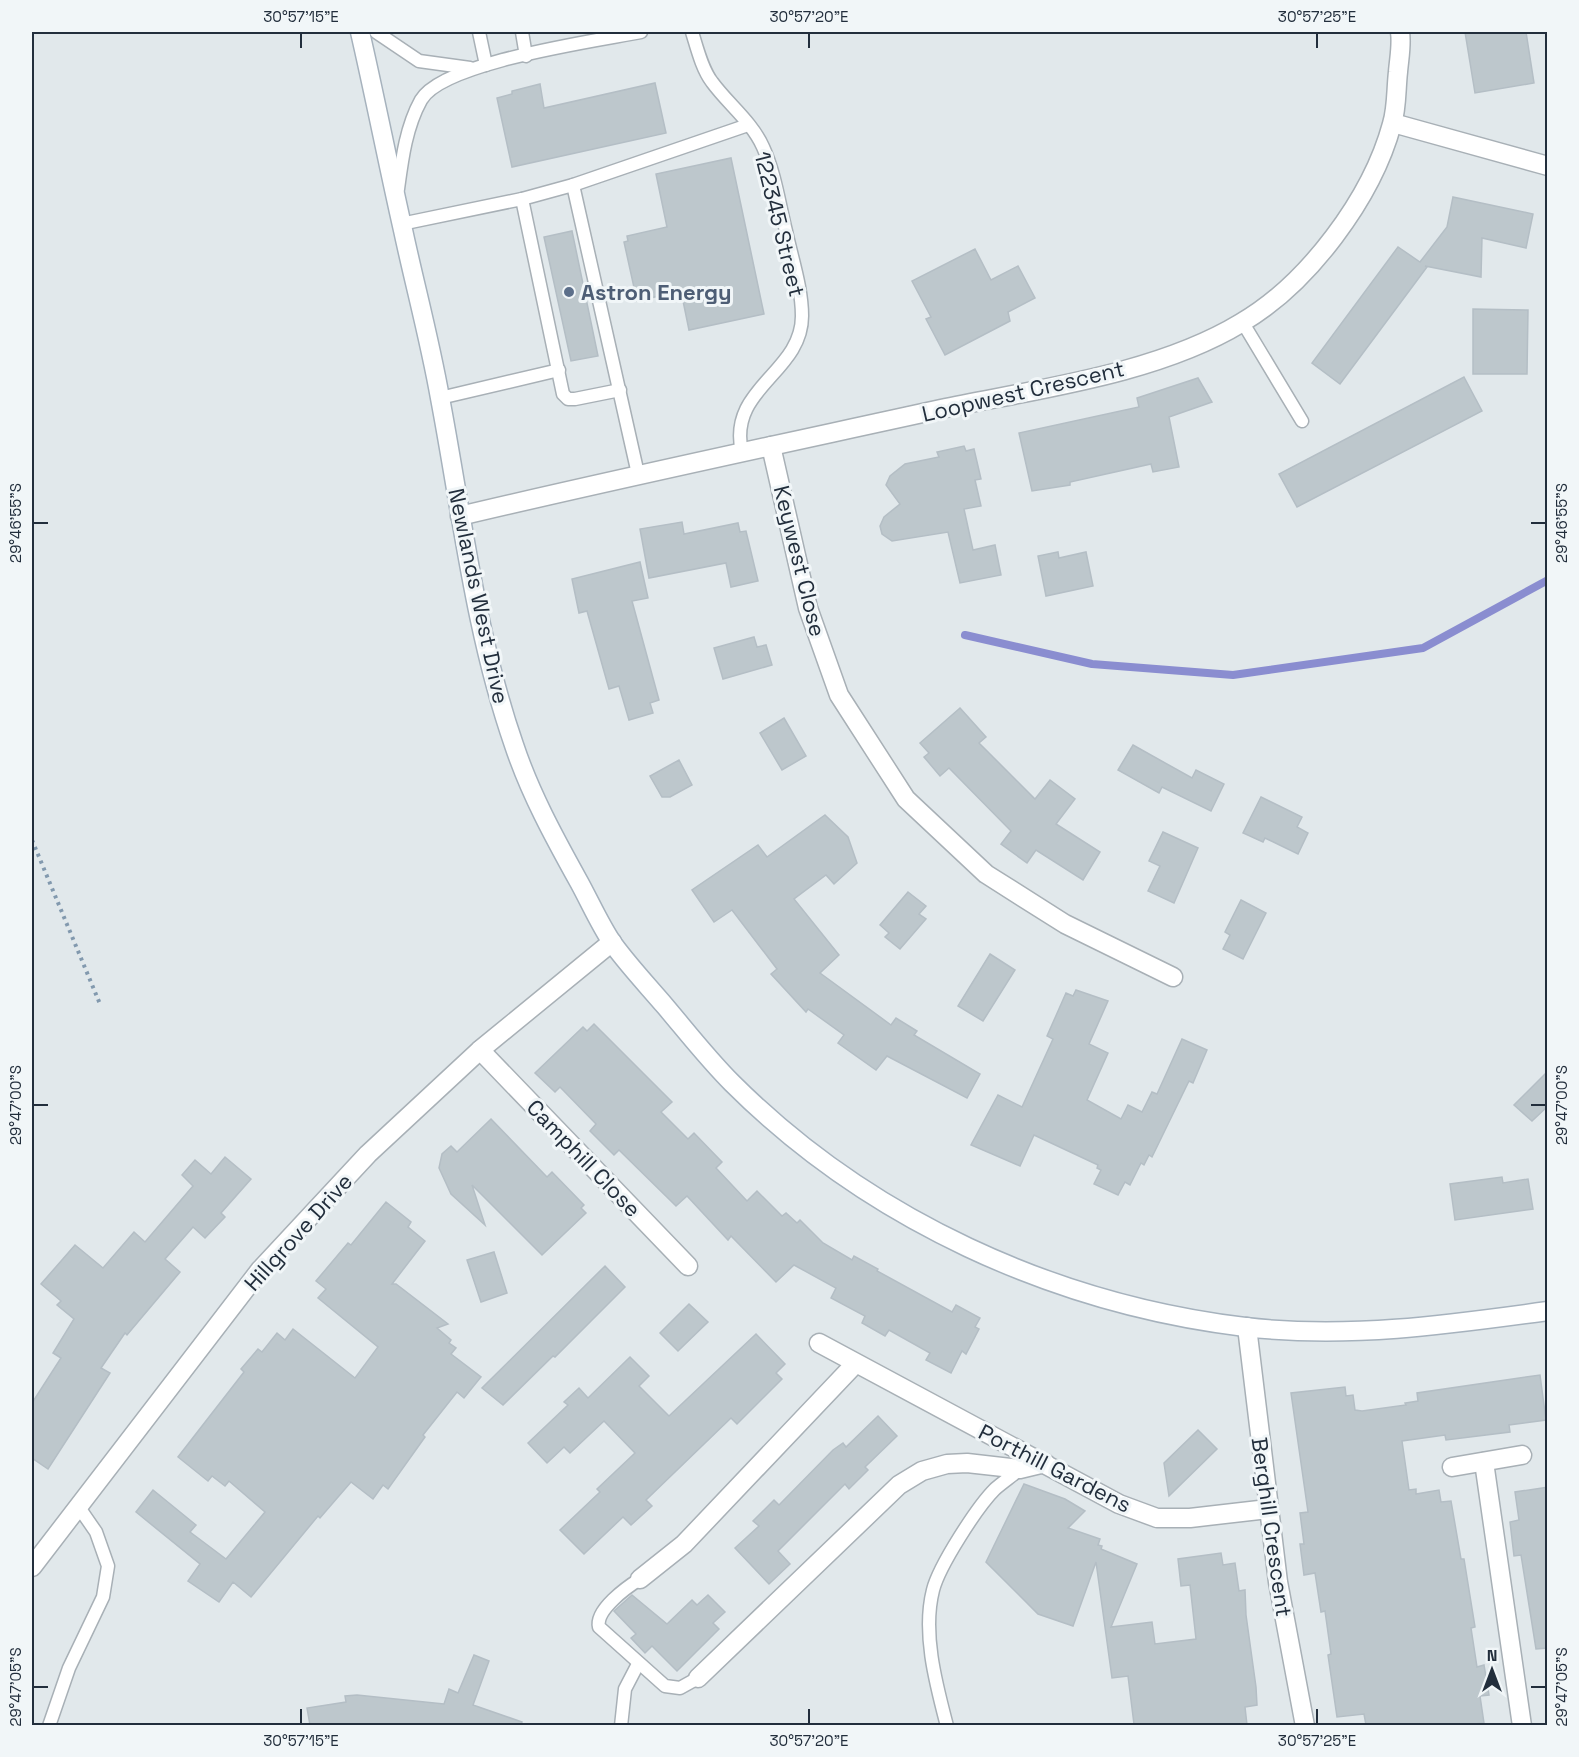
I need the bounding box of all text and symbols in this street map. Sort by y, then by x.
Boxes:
text: 30°57'15"E [263,7,339,26]
text: 30°57'20"E [770,7,848,26]
text: 30°57'25"E [1278,7,1356,26]
street label: 122345 Street [748,148,812,300]
place label: Astron Energy [581,278,732,306]
marker: Astron Energy [562,285,576,299]
street label: Loopwest Crescent [919,354,1127,428]
text: 29°46'55"S [6,483,25,563]
street label: Keywest Close [768,483,832,639]
text: 29°46'55"S [1552,483,1571,563]
street label: Newlands West Drive [442,486,516,706]
text: 29°47'00"S [6,1065,25,1145]
text: 29°47'00"S [1552,1065,1571,1145]
street label: Camphill Close [521,1093,647,1223]
street label: Hillgrove Drive [238,1167,358,1297]
street label: Porthill Gardens [974,1417,1136,1519]
street label: Berghill Crescent [1246,1435,1298,1619]
north arrow [1462,1640,1522,1700]
text: N [1487,1645,1497,1666]
text: 29°47'05"S [6,1647,25,1727]
text: 29°47'05"S [1552,1647,1571,1727]
text: 30°57'15"E [263,1731,339,1750]
text: 30°57'20"E [770,1731,848,1750]
text: 30°57'25"E [1278,1731,1356,1750]

